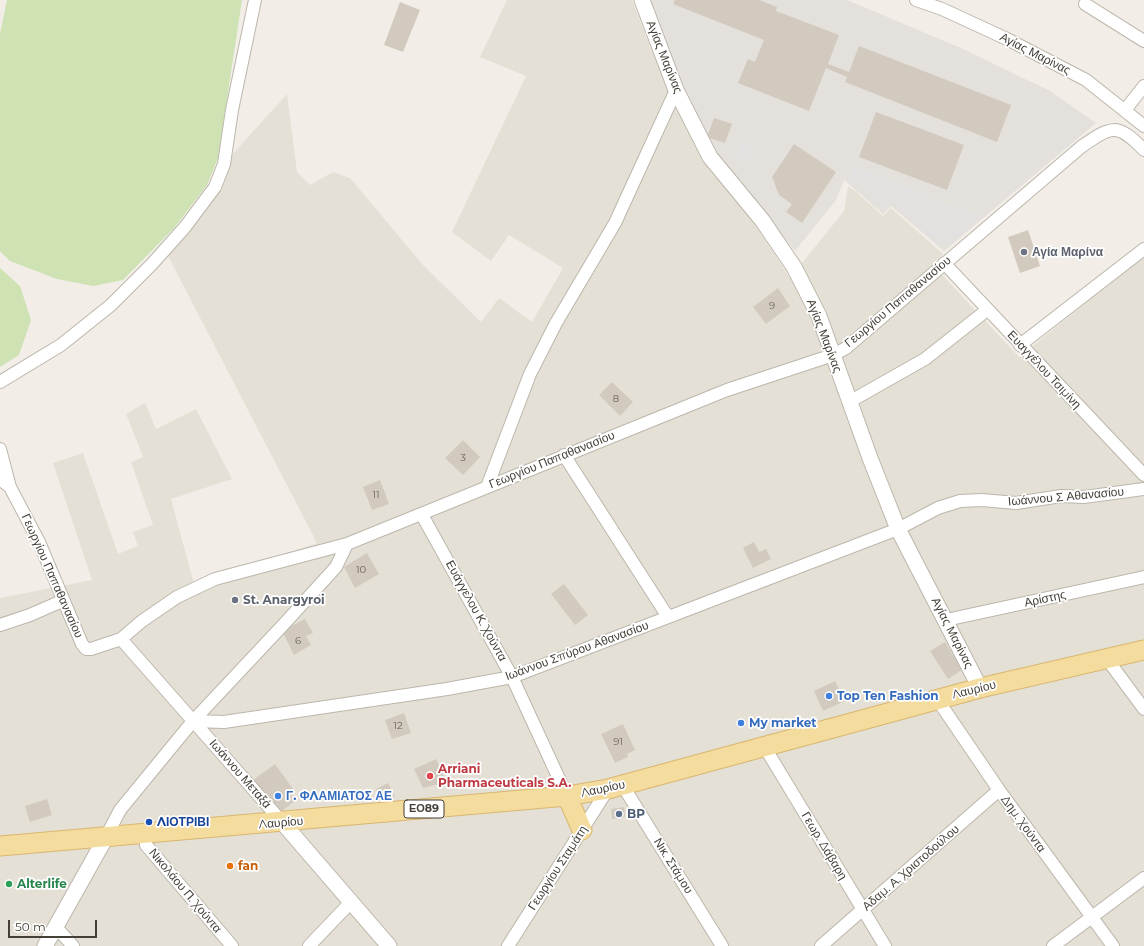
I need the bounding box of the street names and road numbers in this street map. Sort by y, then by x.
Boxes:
street label: Αγίας Μαρίνας [643,18,685,96]
street label: Αγίας Μαρίνας [997,30,1073,78]
street label: Γεωργίου Παπαθανασίου [842,253,954,351]
street label: Αγίας Μαρίνας [803,297,845,375]
street label: Ευαγγέλου Τσιμίνη [1004,328,1084,412]
street label: Γεωργίου Παπαθανασίου [487,428,617,492]
street label: Ιωάννου Σ Αθανασίου [1007,485,1125,509]
street label: Γεωργίου Παπαθανασίου [18,512,86,640]
street label: Ευάγγελου Κ. Χούντα [442,558,510,664]
street label: Αρίστης [1023,588,1067,610]
street label: Αγίας Μαρίνας [928,595,976,671]
street label: Ιωάννου Σπύρου Αθανασίου [503,618,651,684]
street label: Λαυρίου [951,678,997,702]
street label: Ιωάννου Μεταξά [206,736,274,812]
street label: Λαυρίου [580,777,626,801]
street label: Δημ. Χούντα [998,793,1048,855]
road number: ΕΟ89 [404,800,444,818]
street label: Γεωρ. Δάβαρη [798,809,850,883]
street label: Λαυρίου [258,814,304,832]
street label: Αδαμ. Α. Χριστοδούλου [860,822,962,914]
street label: Γεωργίου Σταμάτη [525,823,591,913]
street label: Νικ. Στάμου [650,836,696,896]
street label: Νικολάου Π. Χούντα [146,846,224,936]

